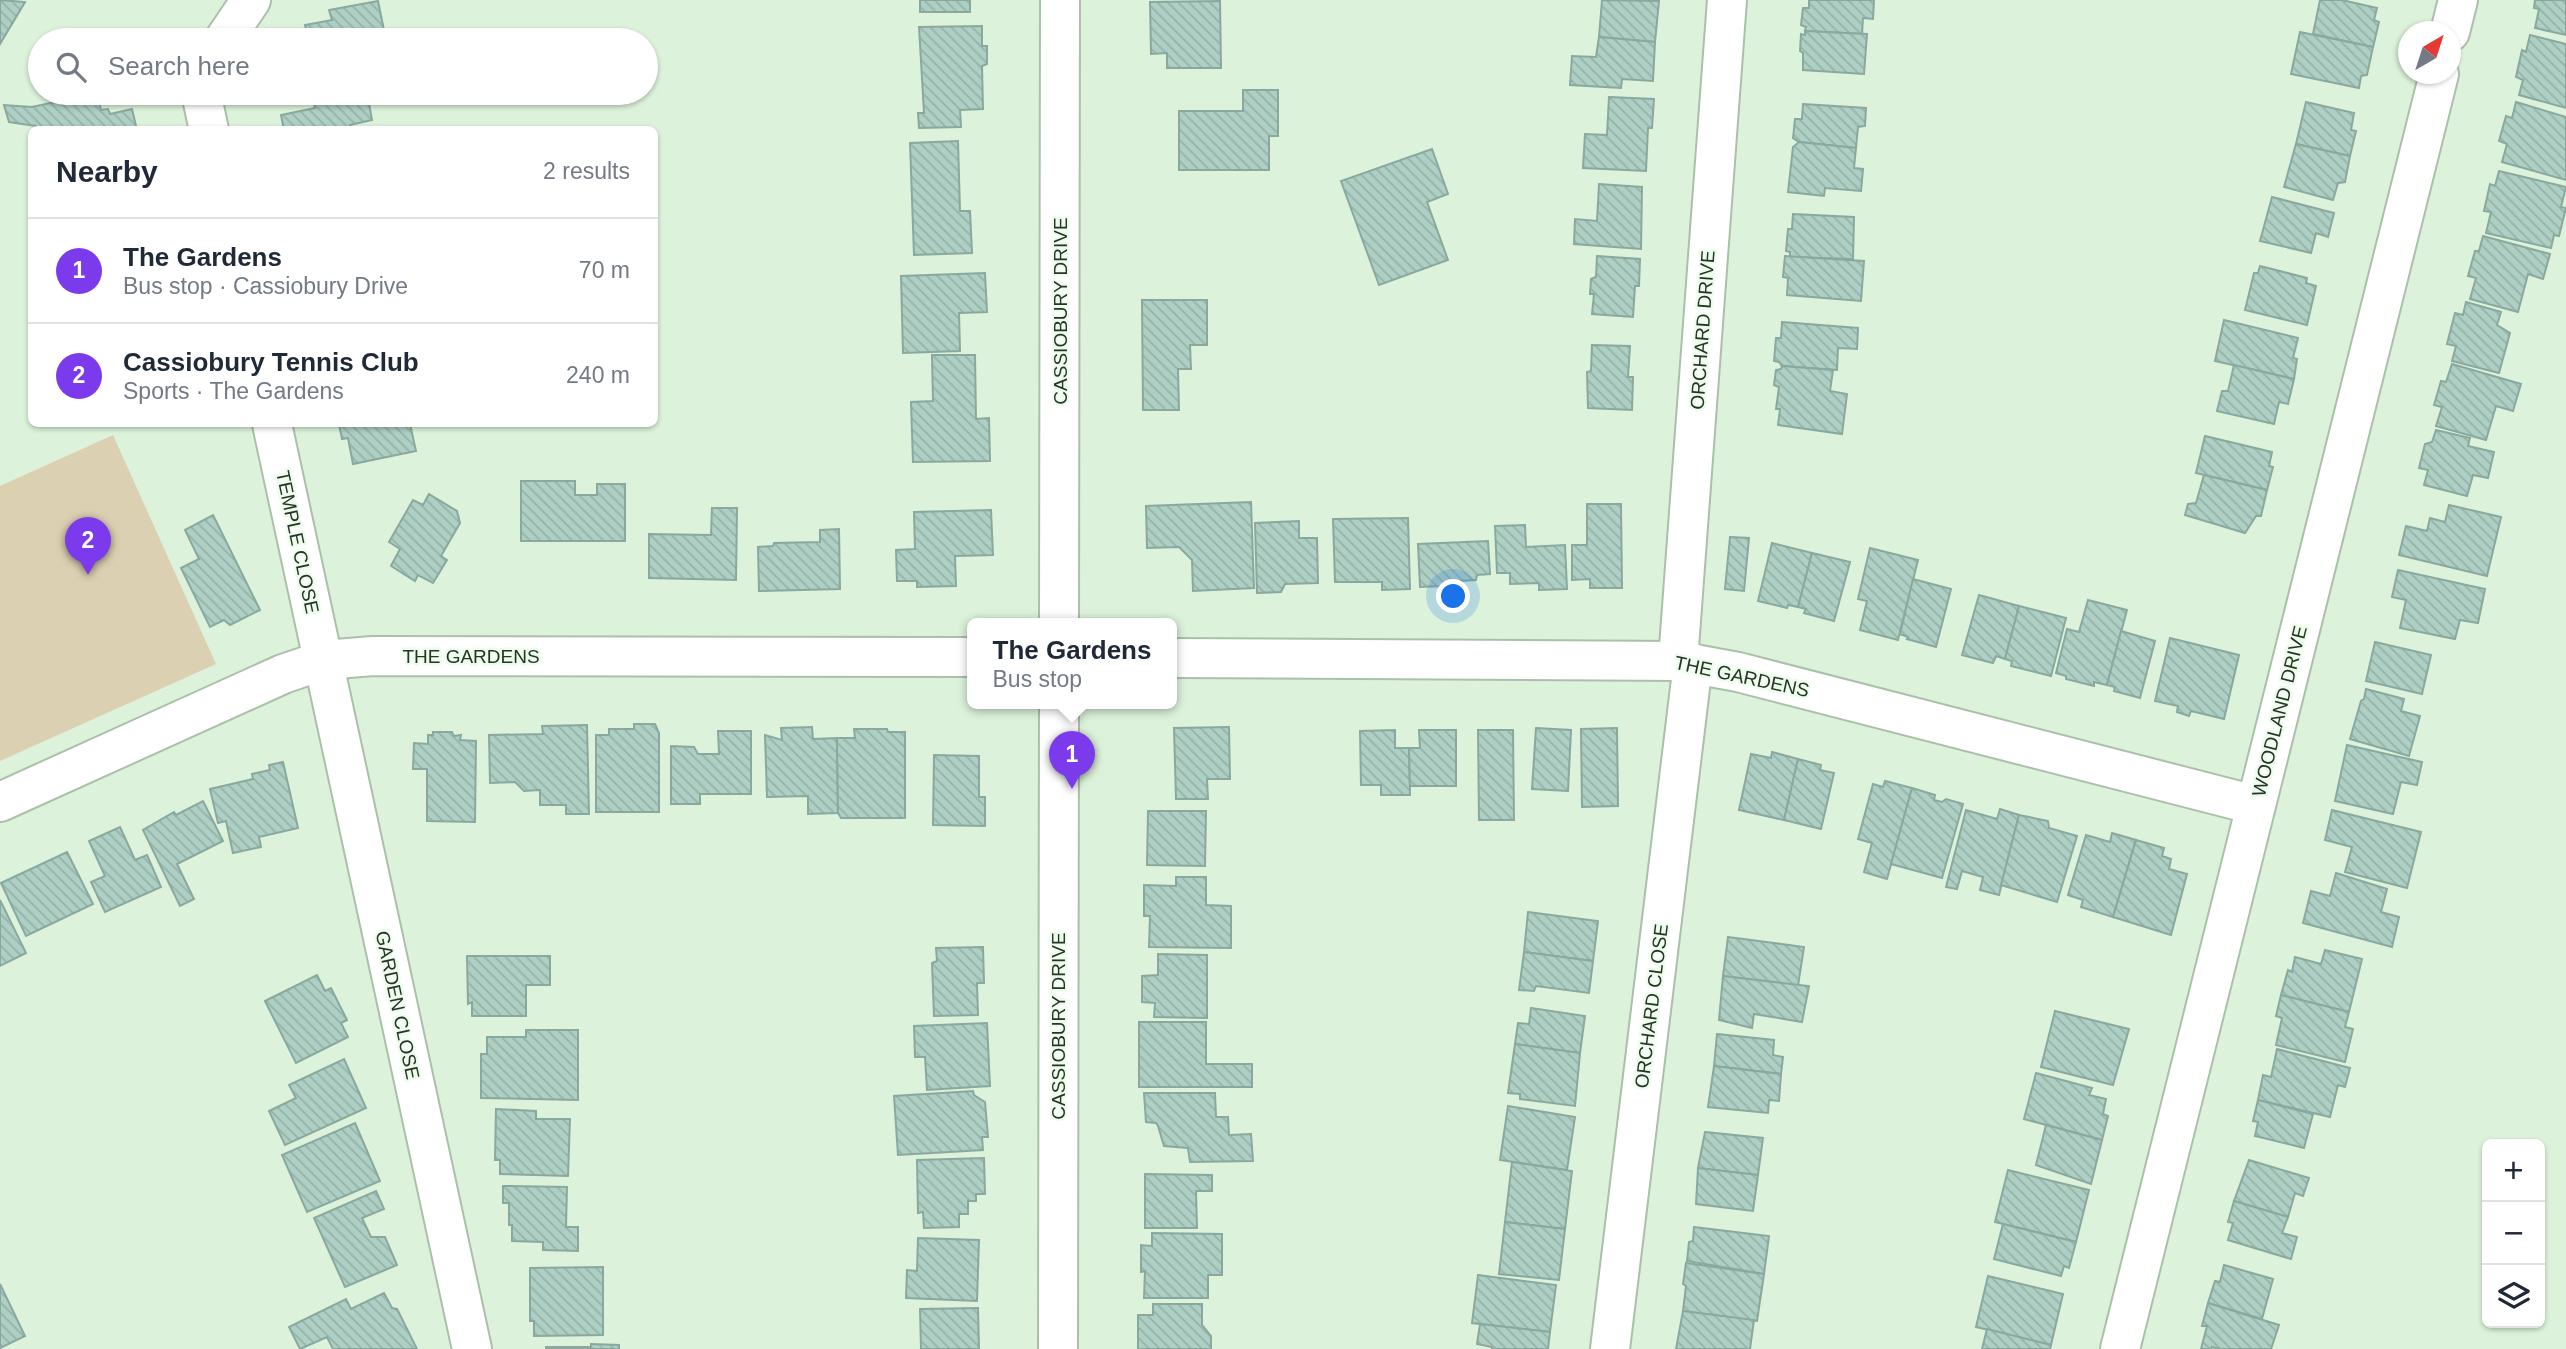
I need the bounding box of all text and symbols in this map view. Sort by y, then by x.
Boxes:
north arrow [2398,21,2461,84]
search box [28,28,658,105]
icon: search [52,48,90,86]
text: Search here [108,51,250,81]
text: Nearby [56,155,158,188]
text: 2 results [543,158,630,184]
street label: CASSIOBURY DRIVE [1050,217,1071,405]
text: The Gardens [123,242,282,272]
street label: ORCHARD DRIVE [1686,250,1719,410]
text: 1 [73,257,85,283]
text: 70 m [579,257,630,283]
text: Bus stop · Cassiobury Drive [123,273,408,299]
text: Cassiobury Tennis Club [123,347,419,377]
text: 2 [73,362,85,388]
text: 240 m [566,362,630,388]
text: Sports · The Gardens [123,378,344,404]
street label: TEMPLE CLOSE [272,469,323,616]
pin: 2 [65,517,111,575]
your location [1436,579,1470,613]
popup [967,618,1177,709]
street label: WOODLAND DRIVE [2248,624,2311,799]
text: The Gardens [993,635,1151,665]
street label: THE GARDENS [402,646,540,667]
street label: THE GARDENS [1673,652,1811,701]
text: Bus stop [993,666,1082,692]
pin: 1 [1049,731,1095,789]
street label: ORCHARD CLOSE [1631,923,1672,1090]
street label: GARDEN CLOSE [372,929,423,1081]
street label: CASSIOBURY DRIVE [1048,932,1069,1120]
map controls [2482,1139,2545,1328]
button: + [2482,1139,2545,1202]
button: − [2482,1202,2545,1265]
button: layers [2482,1265,2545,1328]

